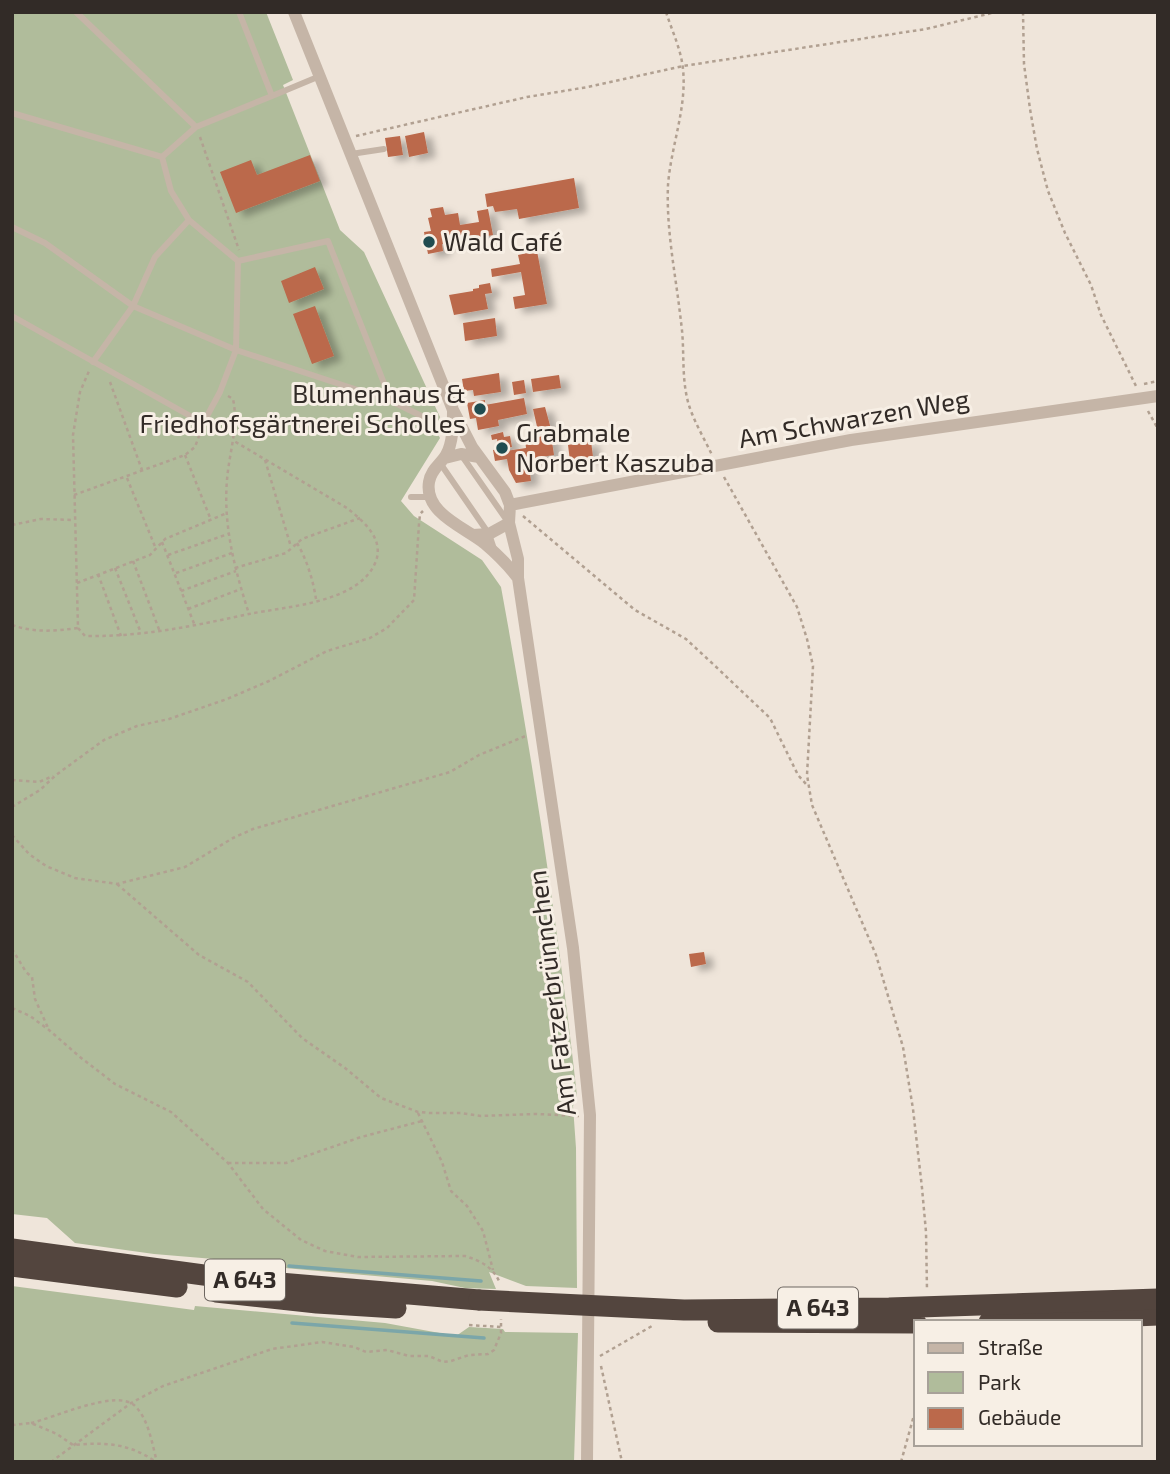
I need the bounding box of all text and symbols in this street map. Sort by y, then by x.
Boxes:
place label: Wald Café [443,225,563,256]
marker: Wald Café [421,234,437,250]
place label: Blumenhaus & Friedhofsgärtnerei Scholles [140,377,466,438]
street label: Am Schwarzen Weg [736,382,971,453]
marker: Blumenhaus & Friedhofsgärtnerei Scholles [472,401,488,417]
place label: Grabmale Norbert Kaszuba [516,416,714,477]
marker: Grabmale Norbert Kaszuba [494,440,510,456]
street label: Am Fatzerbrünnchen [520,869,581,1118]
road number: A 643 [205,1260,285,1300]
road number: A 643 [778,1288,858,1328]
legend [914,1320,1142,1446]
text: Straße [978,1334,1043,1359]
text: Park [978,1369,1021,1394]
text: Gebäude [978,1404,1061,1429]

